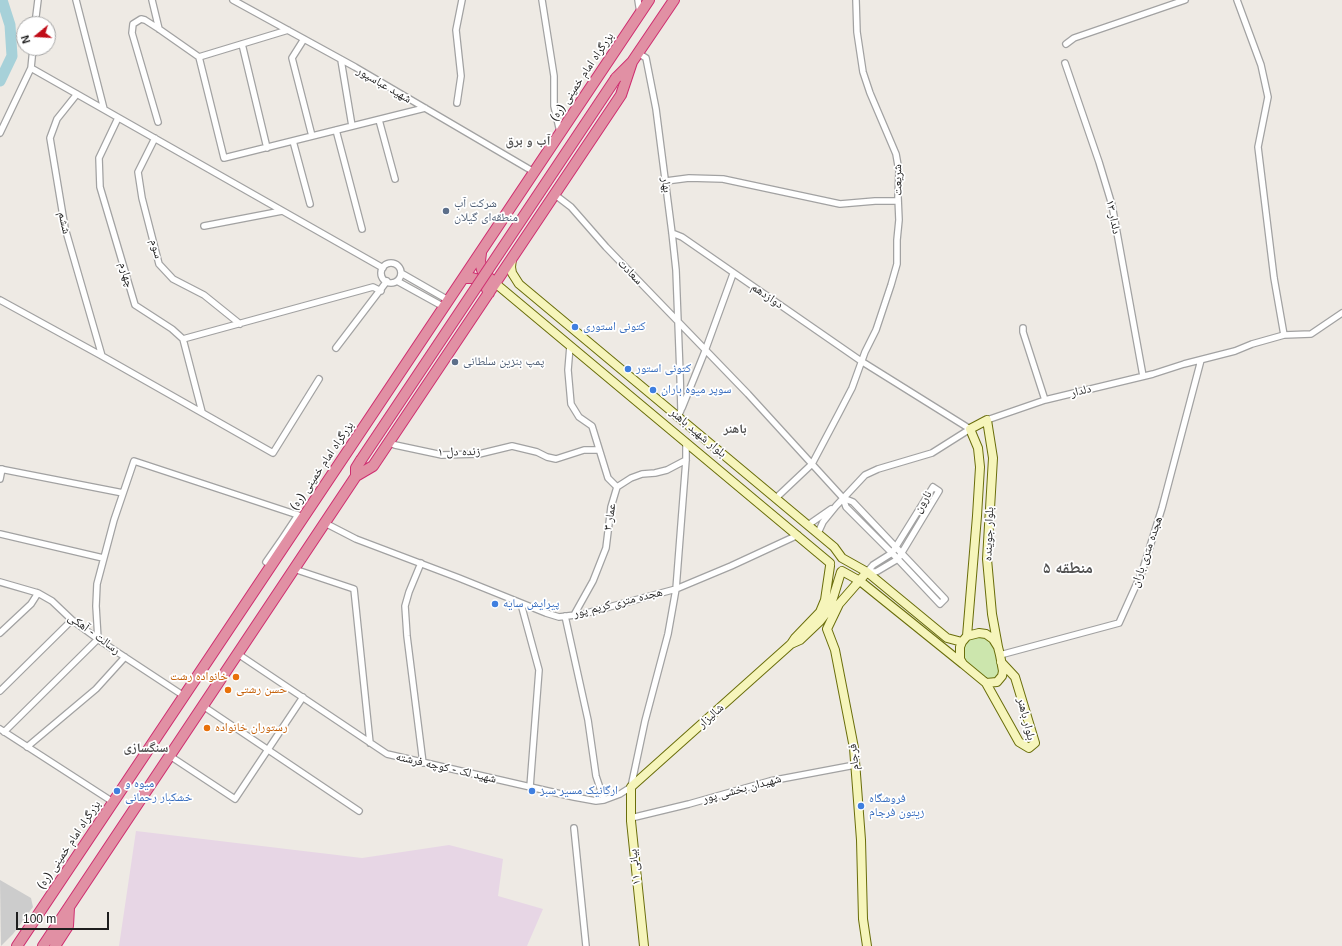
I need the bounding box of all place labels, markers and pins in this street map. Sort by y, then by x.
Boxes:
place label: شرکت آب منطقه‌ای گیلان [454,197,518,225]
marker: شرکت آب منطقه‌ای گیلان [441,206,451,216]
place label: کتونی استوری [583,320,646,334]
marker: کتونی استوری [570,322,580,332]
place label: پمپ بنزین سلطانی [463,355,544,369]
marker: پمپ بنزین سلطانی [450,357,460,367]
place label: کتونی استور [636,362,691,376]
marker: کتونی استور [623,364,633,374]
place label: سوپر میوه باران [661,383,731,397]
marker: سوپر میوه باران [648,385,658,395]
place label: پیرایش سایه [503,597,559,611]
marker: پیرایش سایه [490,599,500,609]
place label: خانواده رشت [170,670,228,684]
marker: خانواده رشت [231,672,241,682]
place label: حسن رشتی [236,683,287,697]
marker: حسن رشتی [223,685,233,695]
place label: رستوران خانواده [215,721,288,735]
marker: رستوران خانواده [202,723,212,733]
place label: میوه و خشکبار رحمانی [125,777,192,805]
place label: ارگانیک مسیر سبز [540,784,618,798]
marker: میوه و خشکبار رحمانی [112,786,122,796]
marker: ارگانیک مسیر سبز [527,786,537,796]
place label: فروشگاه زیتون فرجام [869,792,924,820]
marker: فروشگاه زیتون فرجام [856,801,866,811]

